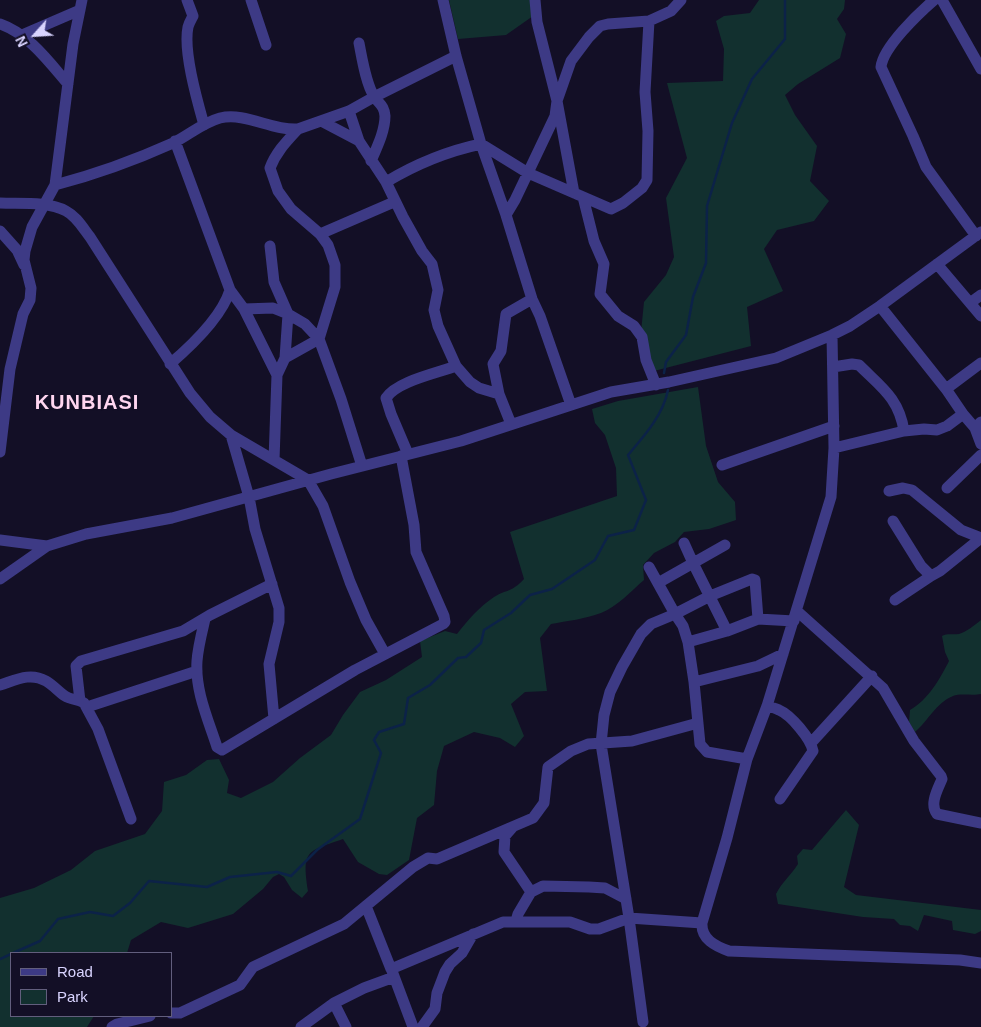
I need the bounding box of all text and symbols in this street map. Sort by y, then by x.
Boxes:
north arrow [10,10,60,60]
text: N [12,34,31,50]
district label: KUNBIASI [34,391,140,415]
legend [10,952,172,1017]
text: Road [57,963,93,980]
text: Park [57,988,88,1005]

